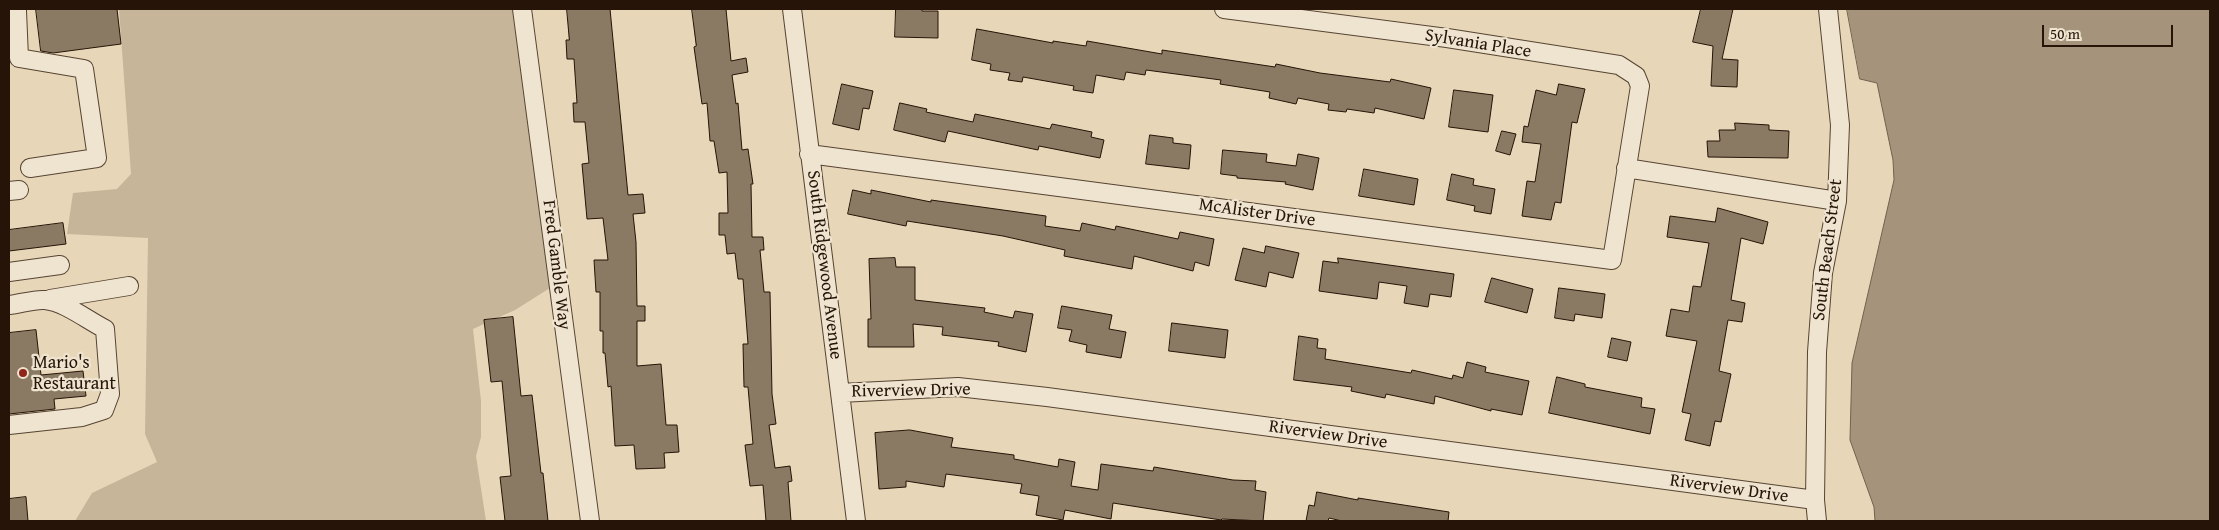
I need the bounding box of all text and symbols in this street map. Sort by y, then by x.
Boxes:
scale bar [2044,15,2175,47]
text: 50 m [2050,23,2080,44]
street label: Sylvania Place [1423,25,1533,63]
street label: South Ridgewood Avenue [802,169,846,361]
street label: South Beach Street [1809,178,1847,322]
street label: McAlister Drive [1197,194,1317,232]
street label: Fred Gamble Way [537,199,575,331]
place label: Mario's Restaurant [33,352,116,394]
marker: Mario's Restaurant [17,367,29,379]
street label: Riverview Drive [851,379,971,403]
street label: Riverview Drive [1267,416,1389,454]
street label: Riverview Drive [1668,470,1790,508]

